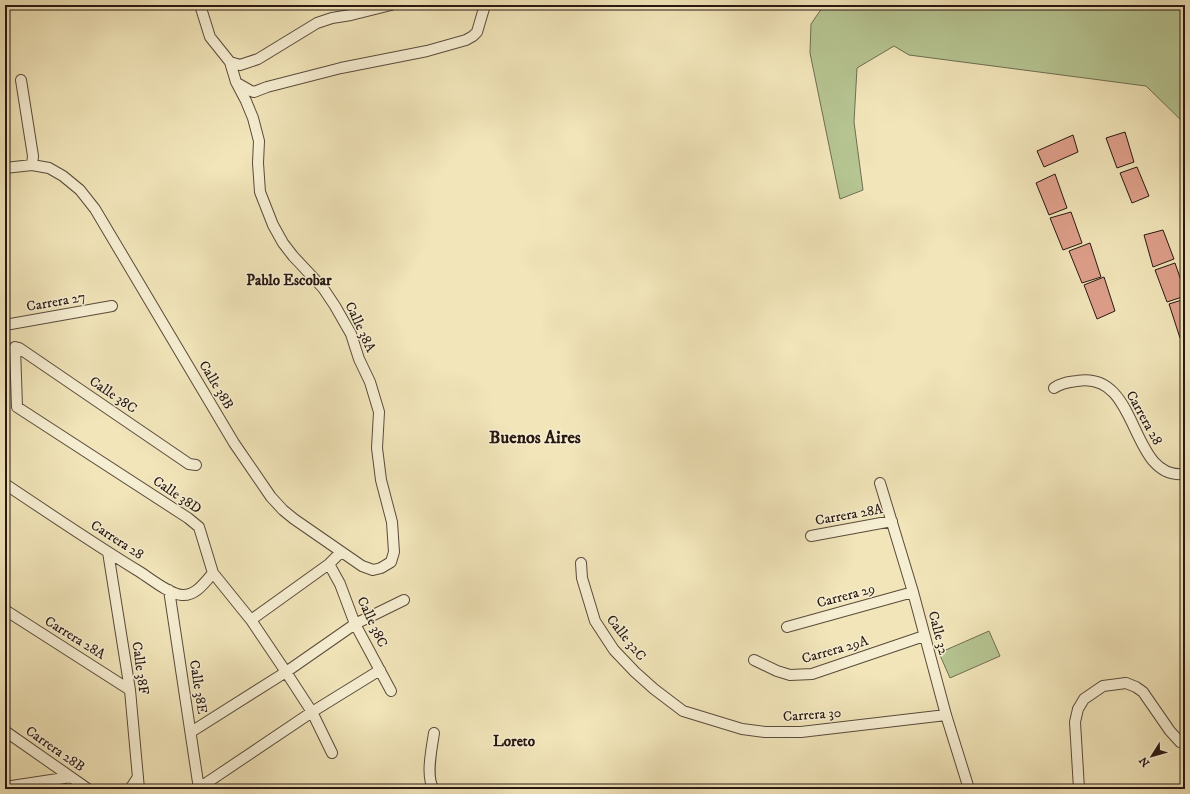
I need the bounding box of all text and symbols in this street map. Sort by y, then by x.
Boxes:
district label: Pablo Escobar [246,271,332,290]
street label: Carrera 27 [25,288,87,316]
street label: Calle 38A [341,299,380,356]
street label: Calle 38B [195,357,238,413]
street label: Calle 38C [86,372,140,418]
street label: Carrera 28 [1122,388,1166,448]
district label: Buenos Aires [489,427,581,449]
street label: Calle 38D [149,472,205,518]
street label: Carrera 28A [814,500,885,530]
street label: Carrera 28 [87,516,147,564]
street label: Carrera 29 [815,580,877,612]
street label: Calle 38C [352,594,392,650]
street label: Calle 32 [924,609,952,657]
street label: Calle 32C [602,611,650,665]
street label: Carrera 28A [41,612,110,664]
street label: Carrera 29A [800,632,871,668]
street label: Calle 38F [127,640,153,696]
street label: Calle 38E [185,659,211,715]
street label: Carrera 30 [782,704,842,726]
street label: Carrera 28B [22,722,88,776]
district label: Loreto [493,732,536,751]
north arrow [1132,736,1172,776]
text: N [1137,754,1153,769]

